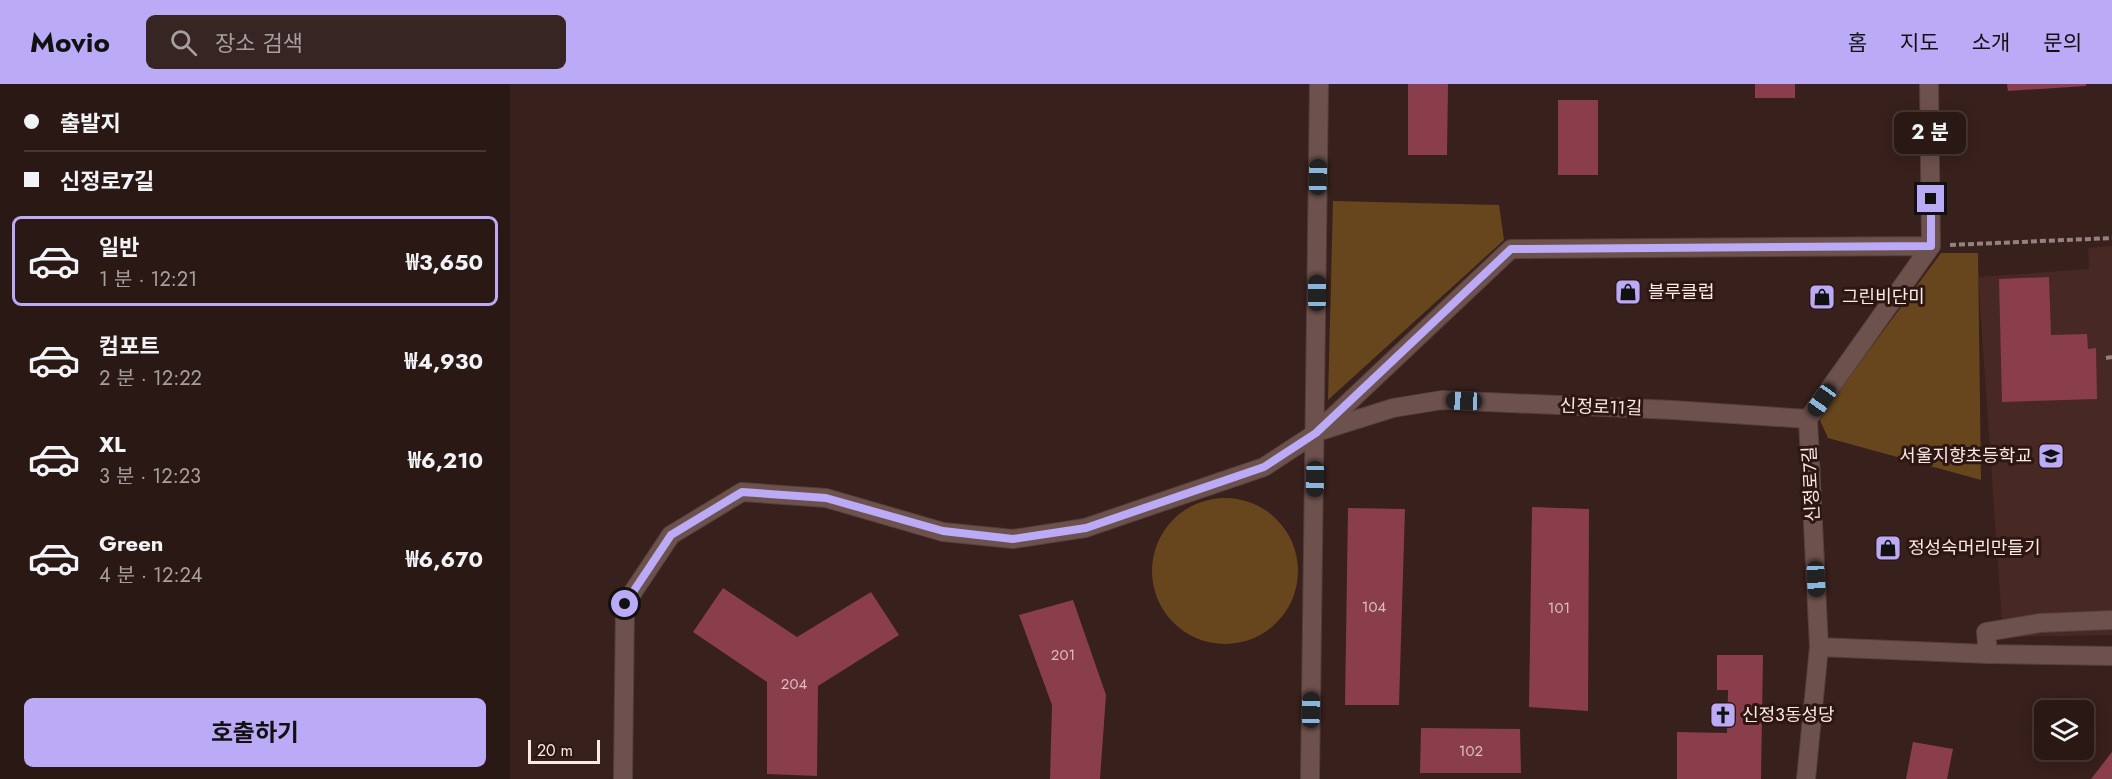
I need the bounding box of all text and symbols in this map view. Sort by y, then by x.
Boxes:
search box [146,15,566,69]
text: Movio [30,22,110,63]
icon: search [167,26,200,59]
text: 장소 검색 [215,27,303,59]
text: 홈 [1848,28,1867,58]
text: 지도 [1900,28,1939,58]
text: 소개 [1972,28,2010,58]
text: 문의 [2043,28,2082,58]
text: 출발지 [60,107,121,139]
callout: 2 분 [1895,112,1967,154]
text: 2 분 [1911,118,1949,147]
car [1309,159,1327,195]
text: 신정로7길 [60,165,154,197]
route end [1917,185,1944,212]
text: 일반 [99,231,139,263]
icon: car [27,234,81,288]
text: ₩3,650 [406,246,483,278]
text: 1 분 · 12:21 [99,265,197,294]
car [1308,275,1326,311]
shop icon: 블루클럽 [1613,277,1643,307]
place label: 블루클럽 [1648,279,1714,305]
shop icon: 그린비단미 [1807,282,1837,312]
place label: 그린비단미 [1842,284,1925,310]
text: 컴포트 [99,330,160,362]
icon: car [27,333,81,387]
text: ₩4,930 [405,345,483,377]
text: 2 분 · 12:22 [99,364,202,393]
car [1804,380,1840,420]
car [1446,391,1482,411]
street label: 신정로11길 [1559,393,1643,421]
text: XL [99,428,126,460]
icon: car [27,432,81,486]
school or university icon: 서울지향초등학교 [2036,441,2066,471]
place label: 서울지향초등학교 [1900,443,2032,469]
text: ₩6,210 [408,444,483,476]
street label: 신정로7길 [1796,446,1826,522]
car [1306,461,1324,497]
text: 3 분 · 12:23 [99,462,201,491]
text: Green [99,527,163,559]
icon: car [27,531,81,585]
shop icon: 정성숙머리만들기 [1873,533,1903,563]
place label: 정성숙머리만들기 [1908,535,2040,561]
text: ₩6,670 [406,543,483,575]
text: 4 분 · 12:24 [99,561,202,590]
car [1806,561,1826,597]
route start [611,590,638,617]
house number: 104 [1362,596,1387,618]
house number: 101 [1548,597,1570,619]
house number: 201 [1051,644,1075,666]
house number: 204 [781,673,807,695]
car [1302,692,1320,728]
button: 호출하기 [24,698,486,767]
church icon: 신정3동성당 [1708,700,1738,730]
map controls [2034,700,2094,760]
button: layers [2034,700,2094,760]
place label: 신정3동성당 [1742,702,1835,728]
scale bar [528,737,600,764]
text: 20 m [537,739,573,762]
house number: 102 [1459,740,1483,762]

